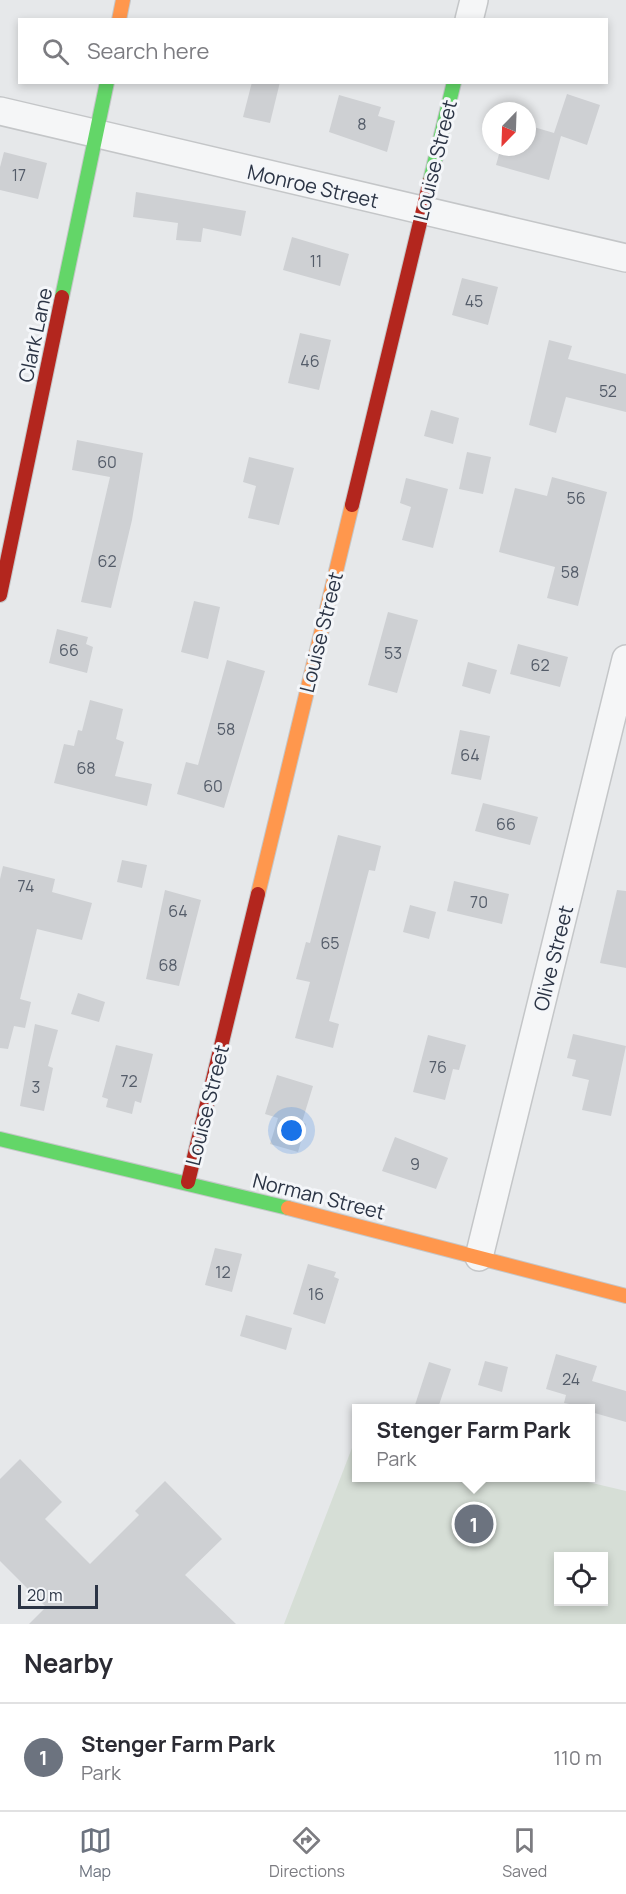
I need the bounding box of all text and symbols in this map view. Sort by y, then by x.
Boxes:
search box [18,18,608,84]
icon: search [39,35,72,68]
text: Search here [87,36,209,66]
street label: Louise Street [407,97,463,223]
north arrow [482,102,536,156]
house number: 8 [357,113,367,135]
street label: Monroe Street [245,158,381,214]
house number: 17 [12,164,26,186]
house number: 11 [310,250,322,272]
street label: Clark Lane [12,285,58,385]
house number: 45 [465,290,483,312]
house number: 46 [300,350,320,372]
house number: 52 [599,380,617,402]
house number: 60 [97,451,117,473]
house number: 56 [566,487,586,509]
house number: 62 [97,550,117,572]
house number: 58 [561,561,579,583]
street label: Louise Street [293,569,349,695]
house number: 66 [59,639,79,661]
house number: 53 [384,642,402,664]
house number: 62 [530,654,550,676]
house number: 58 [217,718,235,740]
house number: 64 [460,744,480,766]
house number: 68 [76,757,96,779]
house number: 60 [203,775,223,797]
house number: 66 [496,813,516,835]
house number: 74 [18,875,34,897]
house number: 70 [470,891,488,913]
house number: 64 [168,900,188,922]
street label: Olive Street [527,902,579,1014]
house number: 65 [320,932,340,954]
house number: 68 [158,954,178,976]
street label: Louise Street [179,1042,235,1168]
house number: 76 [429,1056,447,1078]
house number: 72 [120,1070,138,1092]
house number: 3 [32,1076,40,1098]
your location [277,1116,306,1145]
house number: 9 [410,1153,420,1175]
street label: Norman Street [250,1167,388,1225]
house number: 12 [215,1261,231,1283]
house number: 16 [308,1283,324,1305]
house number: 24 [562,1368,580,1390]
popup [352,1404,595,1482]
text: Stenger Farm Park [377,1415,570,1445]
text: Park [377,1445,416,1472]
pin: 1 [454,1502,494,1546]
map controls [554,1552,608,1606]
button: locate [554,1552,608,1606]
scale bar [18,1582,98,1610]
text: 20 m [27,1584,63,1606]
text: Nearby [24,1645,113,1681]
text: Stenger Farm Park [81,1729,275,1759]
text: 1 [39,1744,48,1771]
text: 110 m [553,1744,602,1771]
text: Park [81,1759,121,1786]
tab: Map [79,1824,112,1882]
tab: Directions [269,1824,345,1882]
tab: Saved [502,1824,547,1882]

